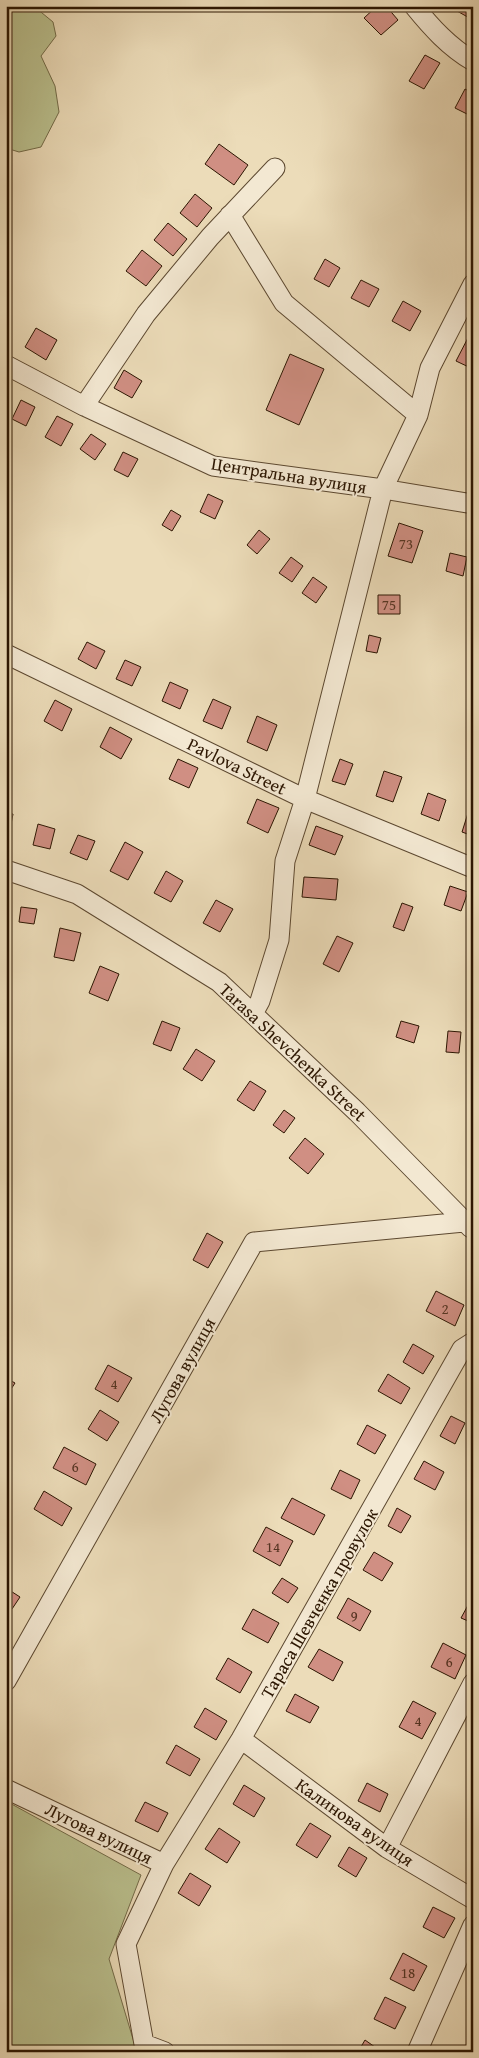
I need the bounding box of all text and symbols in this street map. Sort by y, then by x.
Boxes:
street label: Центральна вулиця [209,449,369,501]
house number: 73 [399,533,413,554]
house number: 75 [382,594,396,615]
street label: Pavlova Street [183,730,292,802]
street label: Tarasa Shevchenka Street [213,976,373,1128]
house number: 2 [441,1298,449,1319]
street label: Лугова вулиця [142,1312,222,1428]
house number: 4 [110,1373,118,1394]
house number: 6 [71,1456,79,1477]
street label: Тараса Шевченка провулок [253,1502,385,1703]
house number: 14 [266,1536,280,1557]
house number: 9 [350,1605,358,1626]
house number: 6 [445,1651,453,1672]
house number: 4 [414,1710,422,1731]
street label: Калинова вулиця [290,1771,420,1873]
street label: Лугова вулиця [41,1795,157,1871]
house number: 18 [401,1962,415,1983]

